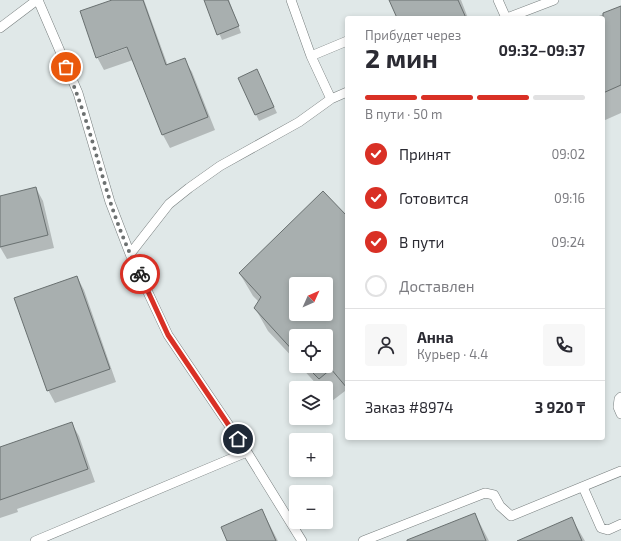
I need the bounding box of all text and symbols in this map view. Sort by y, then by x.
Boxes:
text: Прибудет через [365,27,461,43]
text: 09:32–09:37 [499,41,585,59]
text: 2 мин [365,42,438,73]
pin [49,50,83,84]
icon: bag [55,56,77,78]
text: В пути · 50 m [365,106,442,122]
icon: check [365,143,387,165]
text: Принят [399,145,451,163]
text: 09:02 [552,146,585,162]
icon: check [365,187,387,209]
text: Готовится [399,189,469,207]
text: 09:16 [554,190,585,206]
icon: check [365,231,387,253]
text: В пути [399,233,444,251]
text: 09:24 [551,234,585,250]
courier [120,254,160,294]
icon: bike [129,263,151,285]
north arrow [289,277,333,321]
map controls [289,277,333,529]
text: Доставлен [399,277,475,295]
button: person [365,324,407,366]
button: phone [543,324,585,366]
text: Анна [417,328,454,346]
button: locate [289,329,333,373]
text: Курьер · 4.4 [417,346,488,362]
button: layers [289,381,333,425]
text: Заказ #8974 [365,398,454,416]
text: 3 920 ₸ [535,398,585,416]
pin [221,422,255,456]
icon: home [227,428,249,450]
button: + [289,433,333,477]
button: − [289,485,333,529]

